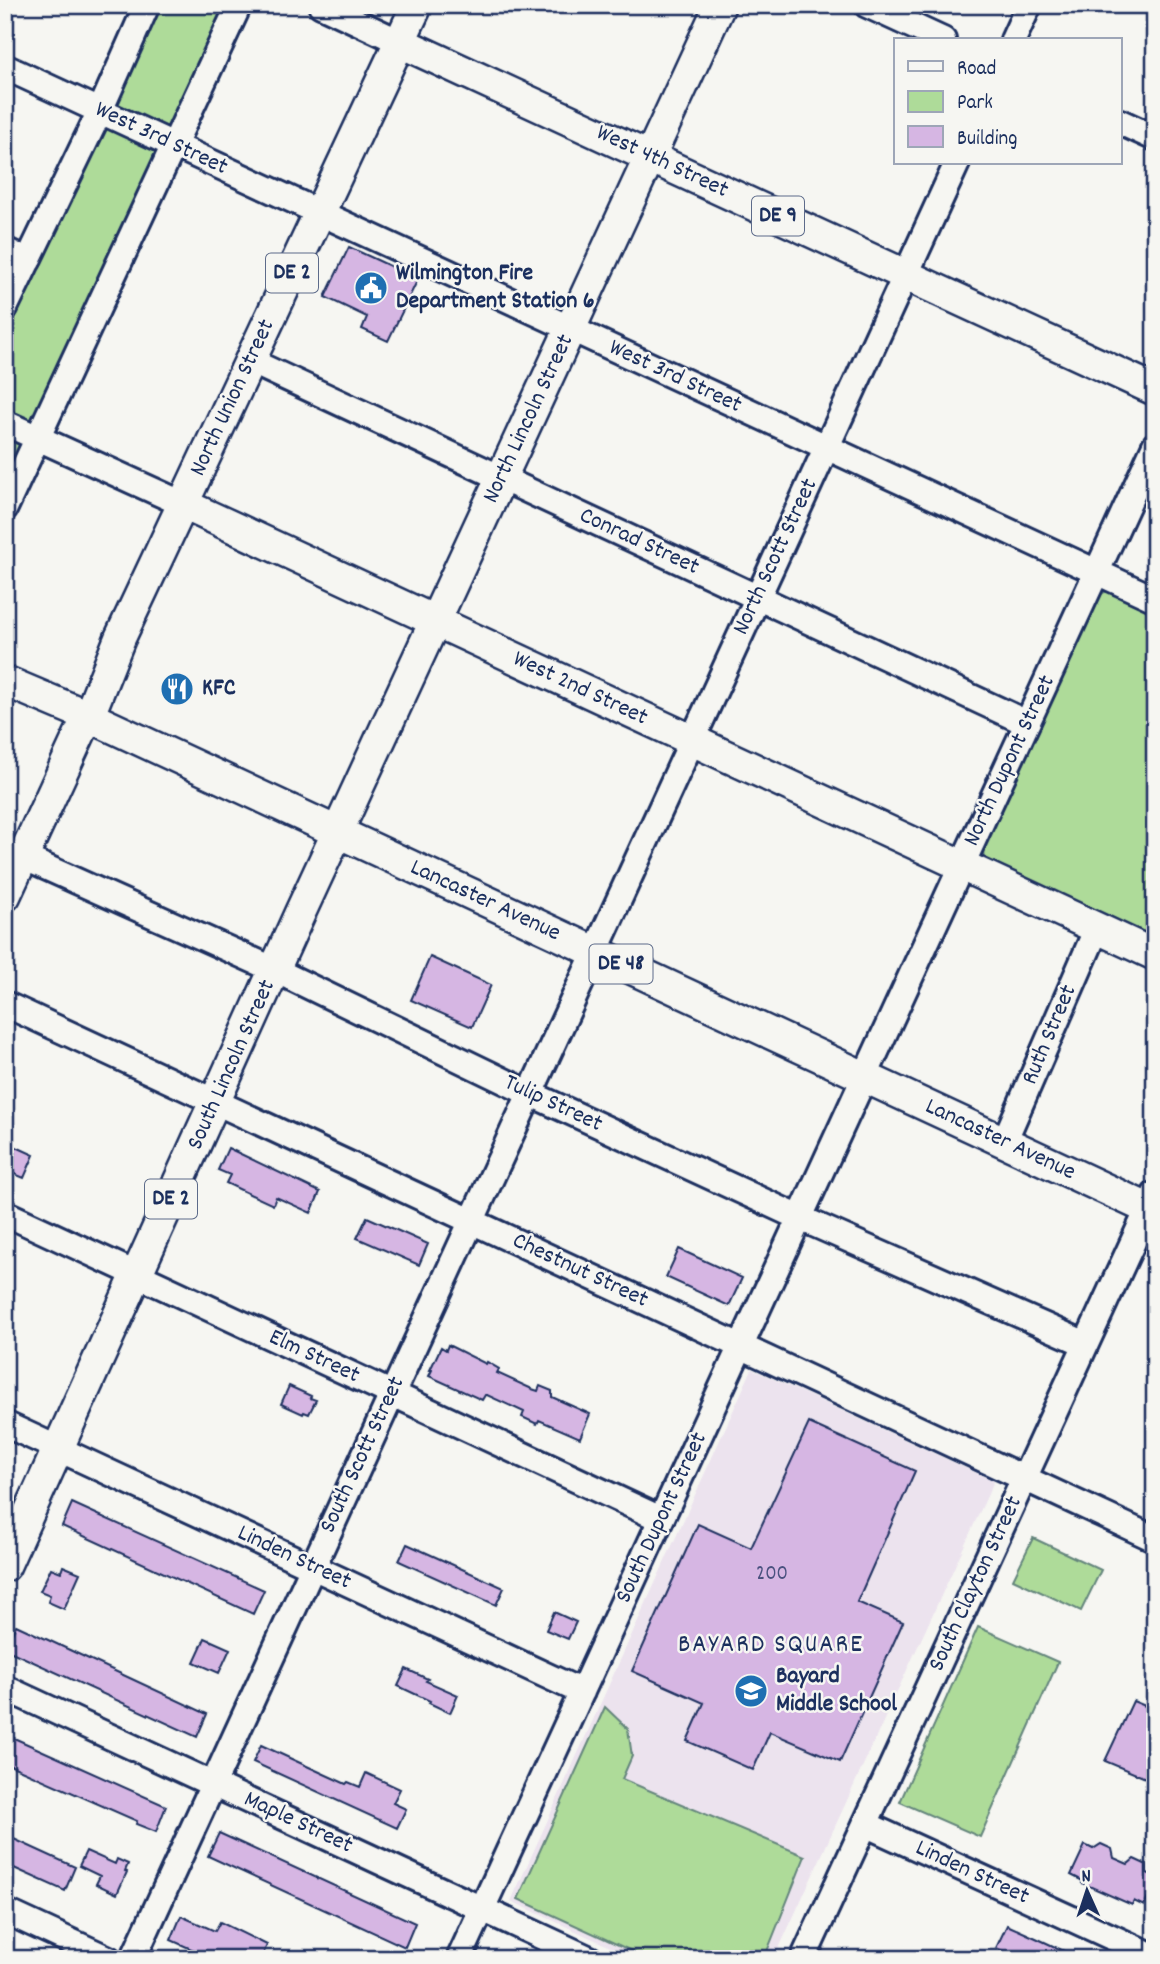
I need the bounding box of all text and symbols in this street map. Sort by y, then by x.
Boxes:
legend [894,38,1122,164]
text: Road [957,55,996,85]
text: Park [957,89,993,119]
street label: West 3rd Street [89,93,233,185]
street label: West 4th Street [590,116,734,208]
text: Building [957,125,1017,155]
road number: DE 9 [752,196,804,236]
road number: DE 2 [266,254,318,292]
place label: Wilmington Fire Department Station 6 [396,257,595,319]
public building icon: Wilmington Fire Department Station 6 [352,269,390,307]
street label: North Union Street [182,314,284,482]
street label: North Lincoln Street [475,329,583,509]
street label: West 3rd Street [603,331,747,423]
street label: North Scott Street [725,473,827,641]
street label: Conrad Street [573,499,705,585]
street label: West 2nd Street [507,643,653,735]
restaurant icon: KFC [158,670,196,708]
street label: North Dupont Street [955,670,1065,852]
place label: KFC [202,672,236,706]
street label: Lancaster Avenue [404,851,566,951]
road number: DE 48 [590,945,652,984]
street label: South Lincoln Street [179,974,285,1156]
street label: Ruth Street [1014,980,1086,1090]
street label: Tulip Street [498,1066,608,1142]
street label: Lancaster Avenue [919,1090,1081,1190]
road number: DE 2 [145,1180,197,1218]
street label: Chestnut Street [506,1225,654,1317]
street label: Elm Street [263,1321,365,1393]
street label: South Scott Street [312,1371,414,1539]
street label: South Dupont Street [607,1427,717,1609]
street label: South Clayton Street [920,1491,1032,1677]
street label: Linden Street [232,1517,357,1599]
house number: 200 [756,1560,788,1590]
district label: BAYARD SQUARE [678,1627,864,1664]
place label: Bayard Middle School [776,1660,897,1722]
school or university icon: Bayard Middle School [732,1672,770,1710]
street label: Maple Street [238,1783,358,1863]
street label: Linden Street [910,1832,1035,1914]
north arrow [1052,1856,1122,1926]
text: N [1081,1864,1092,1891]

